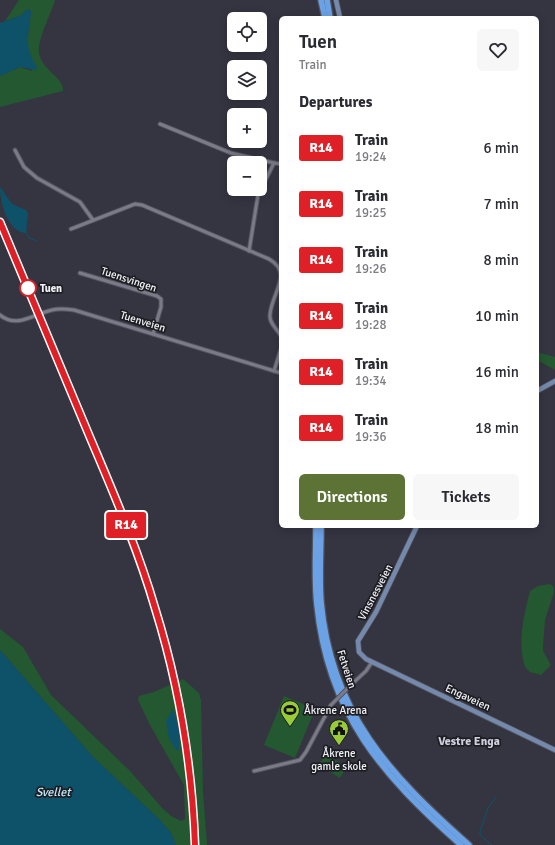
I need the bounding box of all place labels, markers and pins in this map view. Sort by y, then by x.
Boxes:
marker: Tuen [19,279,37,297]
place label: Tuen [40,282,62,295]
sports icon: Åkrene Arena [279,699,301,727]
place label: Åkrene Arena [304,703,368,717]
public building icon: Åkrene gamle skole [328,718,350,746]
place label: Åkrene gamle skole [311,746,367,773]

